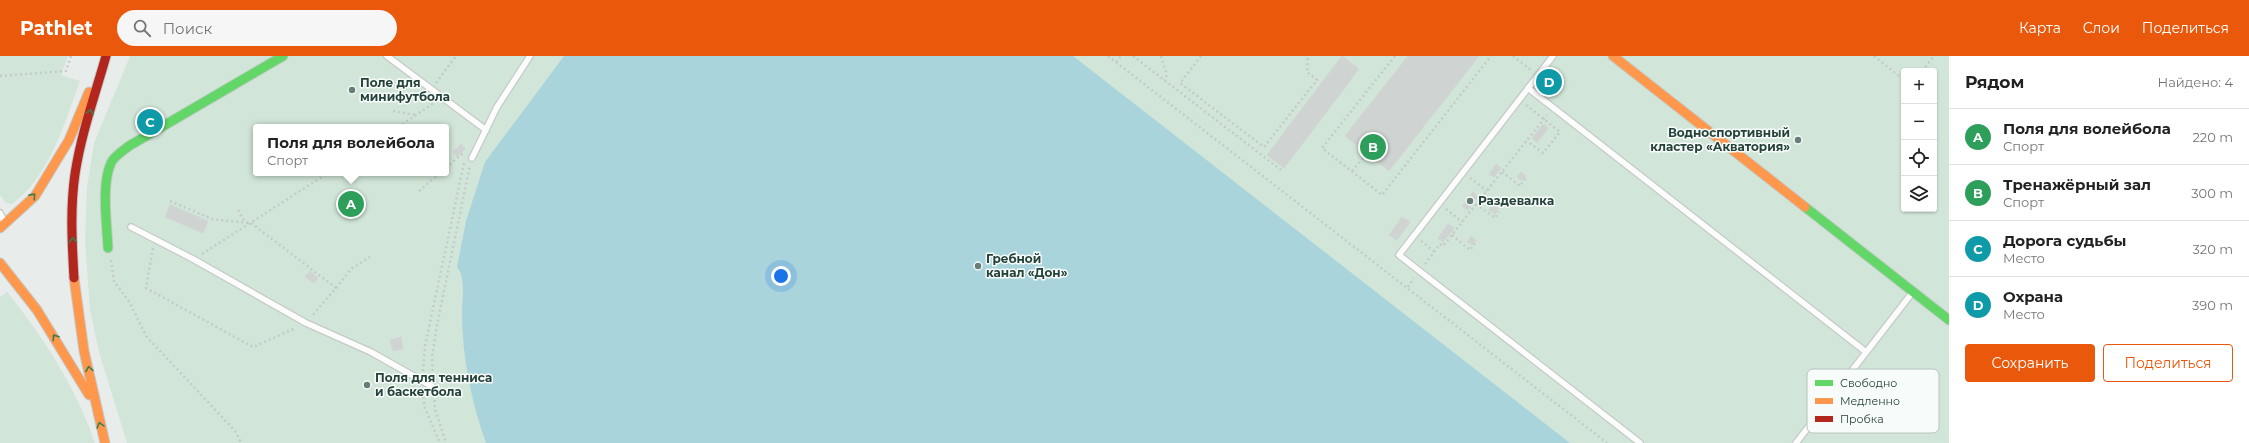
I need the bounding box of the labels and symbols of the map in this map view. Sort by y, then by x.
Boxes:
pin: D [1536,67,1562,97]
place label: Поле для минифутбола [360,75,450,104]
marker: Поле для минифутбола [347,85,357,95]
pin: C [137,107,163,137]
one-way arrow [86,109,94,115]
place label: Водноспортивный кластер «Акватория» [1650,125,1790,154]
pin: B [1360,132,1386,162]
marker: Водноспортивный кластер «Акватория» [1793,135,1803,145]
pin: A [338,189,364,219]
one-way arrow [29,193,36,201]
place label: Раздевалка [1478,193,1554,208]
marker: Раздевалка [1465,196,1475,206]
one-way arrow [69,237,77,243]
place label: Гребной канал «Дон» [986,251,1068,280]
marker: Гребной канал «Дон» [973,261,983,271]
your location [771,266,791,286]
one-way arrow [52,334,60,341]
one-way arrow [85,366,94,372]
legend [1807,369,1939,433]
place label: Поля для тенниса и баскетбола [375,370,492,399]
text: Свободно [1840,376,1897,390]
marker: Поля для тенниса и баскетбола [362,380,372,390]
text: Медленно [1840,394,1900,408]
text: Пробка [1840,412,1884,426]
one-way arrow [96,422,105,429]

